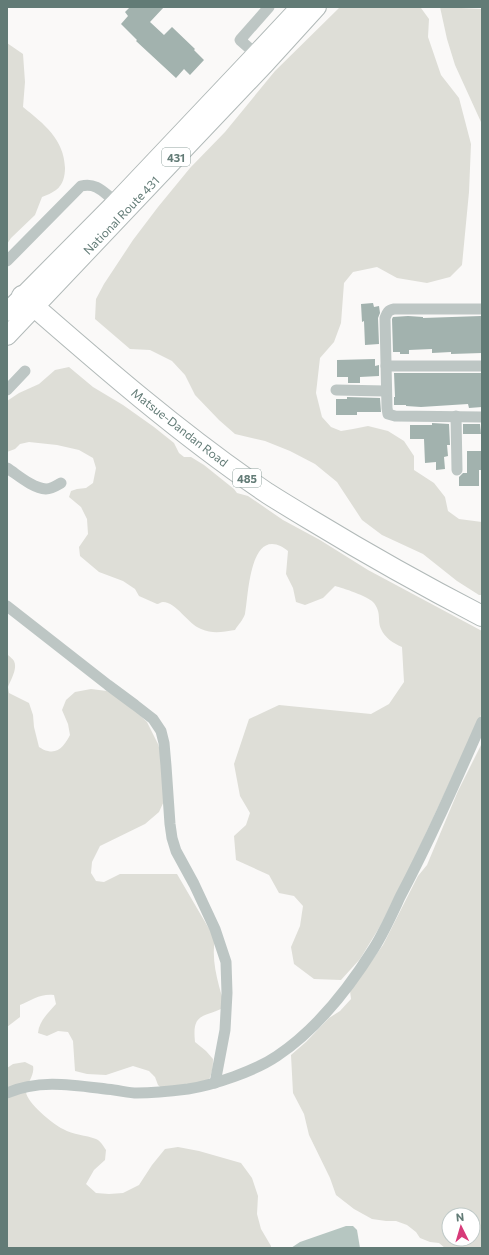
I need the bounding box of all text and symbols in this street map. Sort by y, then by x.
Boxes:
road number: 431 [162,148,190,166]
street label: National Route 431 [80,173,162,257]
street label: Matsue-Dandan Road [129,385,231,469]
road number: 485 [233,469,261,487]
north arrow [441,1207,481,1247]
text: N [455,1210,465,1223]

